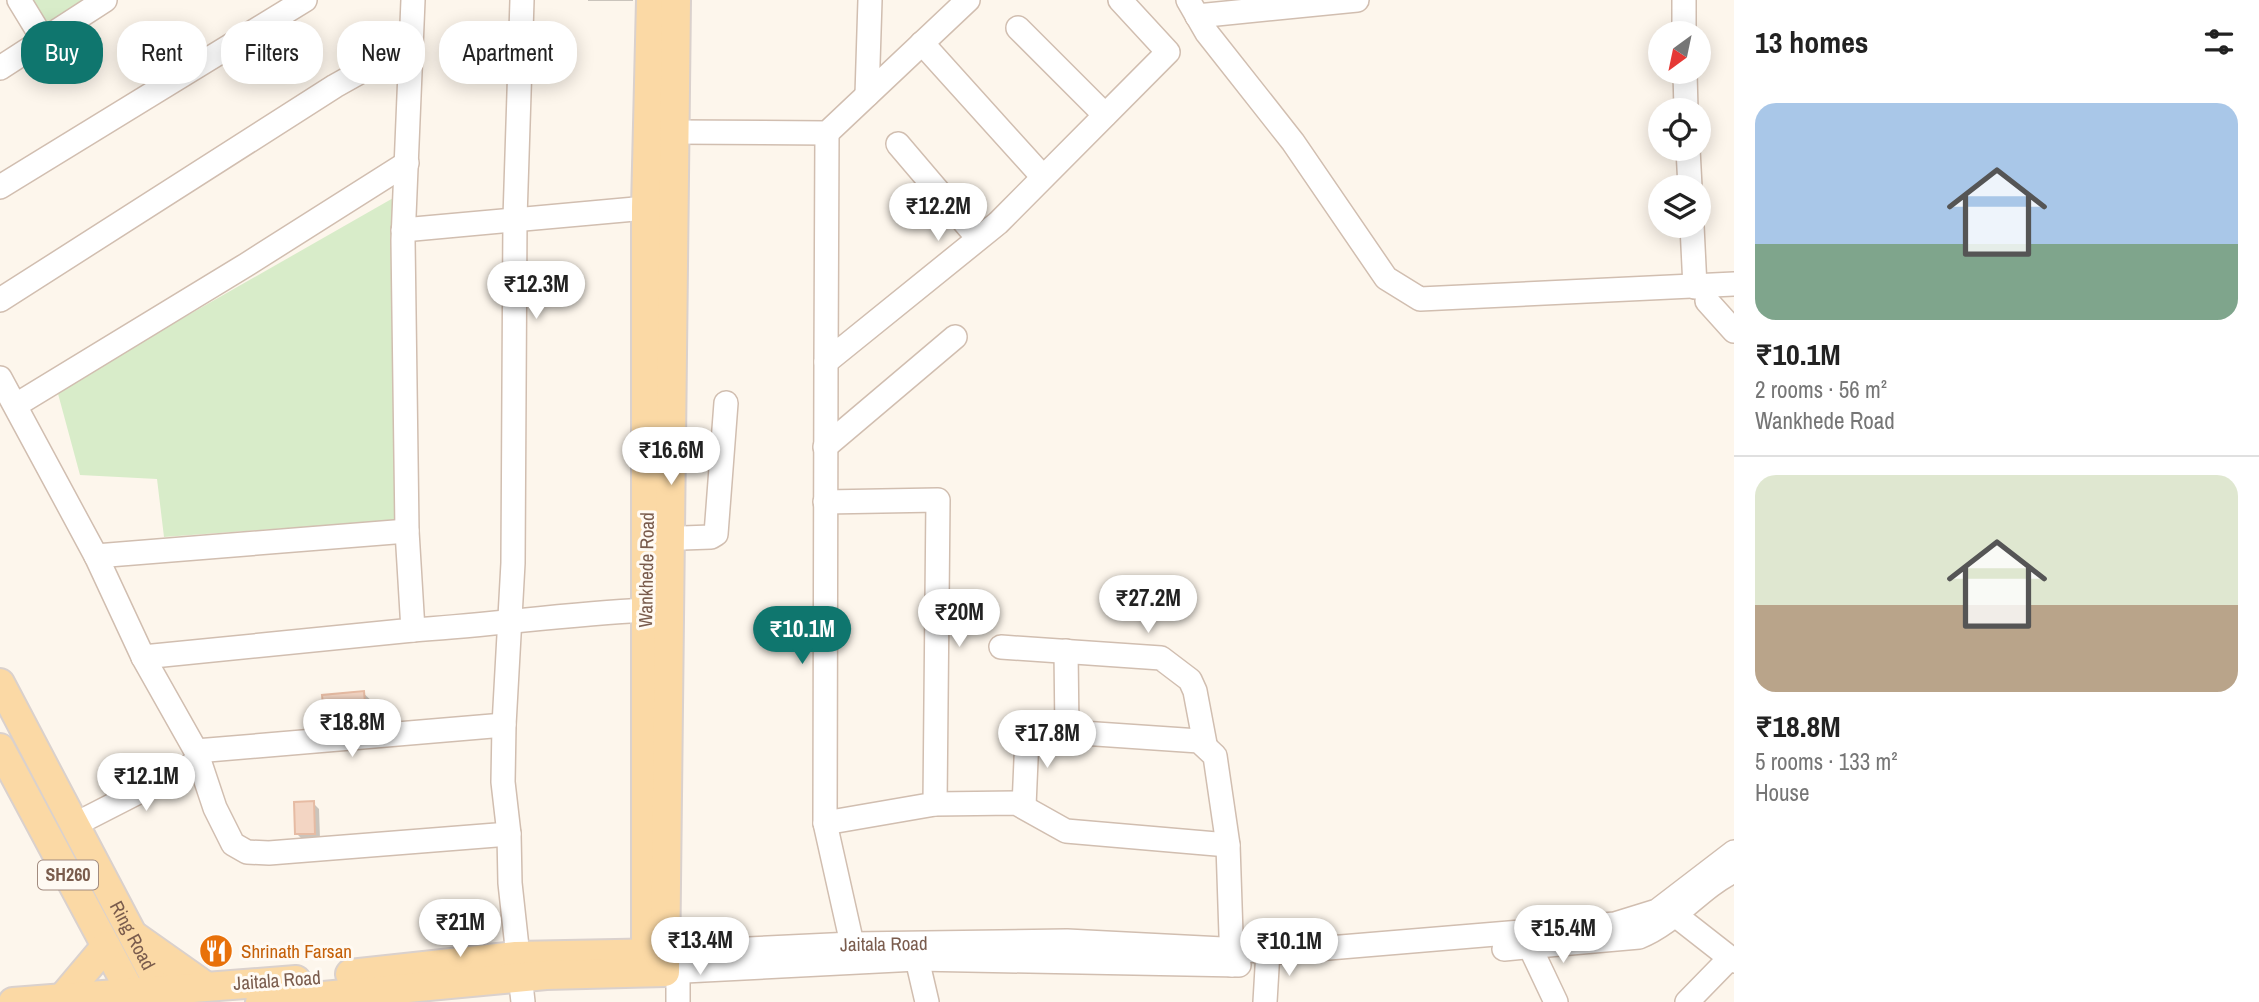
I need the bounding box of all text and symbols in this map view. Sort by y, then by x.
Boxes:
chip: Buy [21,21,103,84]
chip: Rent [117,21,207,84]
chip: Filters [221,21,323,84]
chip: New [337,21,425,84]
chip: Apartment [439,21,577,84]
north arrow [1648,21,1712,84]
map controls [1648,21,1711,238]
text: 13 homes [1755,22,1869,62]
icon: filters [2200,23,2238,61]
button: locate [1648,98,1711,161]
icon: home [1934,149,2060,275]
button: layers [1648,175,1711,238]
pin: ₹12.2M [881,184,995,243]
text: ₹12.2M [905,190,971,221]
pin: ₹12.3M [479,262,593,321]
text: ₹12.3M [503,268,569,299]
text: ₹10.1M [1755,334,1841,374]
text: 2 rooms · 56 m² [1755,374,1887,405]
text: Wankhede Road [1755,405,1895,436]
pin: ₹16.6M [614,428,728,487]
text: ₹16.6M [638,434,704,465]
street label: Wankhede Road [632,512,660,628]
icon: home [1934,521,2060,647]
pin: ₹27.2M [1091,576,1205,635]
text: ₹27.2M [1115,582,1181,613]
pin: ₹20M [918,590,1000,649]
text: ₹20M [934,596,984,627]
pin: ₹10.1M [745,606,859,666]
text: ₹10.1M [769,613,835,644]
pin: ₹18.8M [295,700,409,759]
text: ₹18.8M [319,706,385,737]
text: ₹18.8M [1755,706,1841,746]
pin: ₹17.8M [990,710,1104,770]
text: ₹17.8M [1014,717,1080,748]
text: 5 rooms · 133 m² [1755,746,1898,777]
pin: ₹12.1M [89,754,203,813]
text: ₹12.1M [113,760,179,791]
text: House [1755,777,1810,808]
road number: SH260 [38,860,98,890]
street label: Ring Road [104,896,162,974]
pin: ₹21M [419,900,501,959]
text: ₹21M [435,906,485,937]
pin: ₹15.4M [1506,906,1620,965]
text: ₹15.4M [1530,912,1596,943]
pin: ₹13.4M [643,918,757,977]
pin: ₹10.1M [1232,918,1346,978]
text: ₹13.4M [667,924,733,955]
text: ₹10.1M [1256,925,1322,956]
street label: Jaitala Road [839,930,928,958]
restaurant icon: Shrinath Farsan [197,932,235,970]
place label: Shrinath Farsan [241,938,352,964]
street label: Jaitala Road [232,964,322,996]

